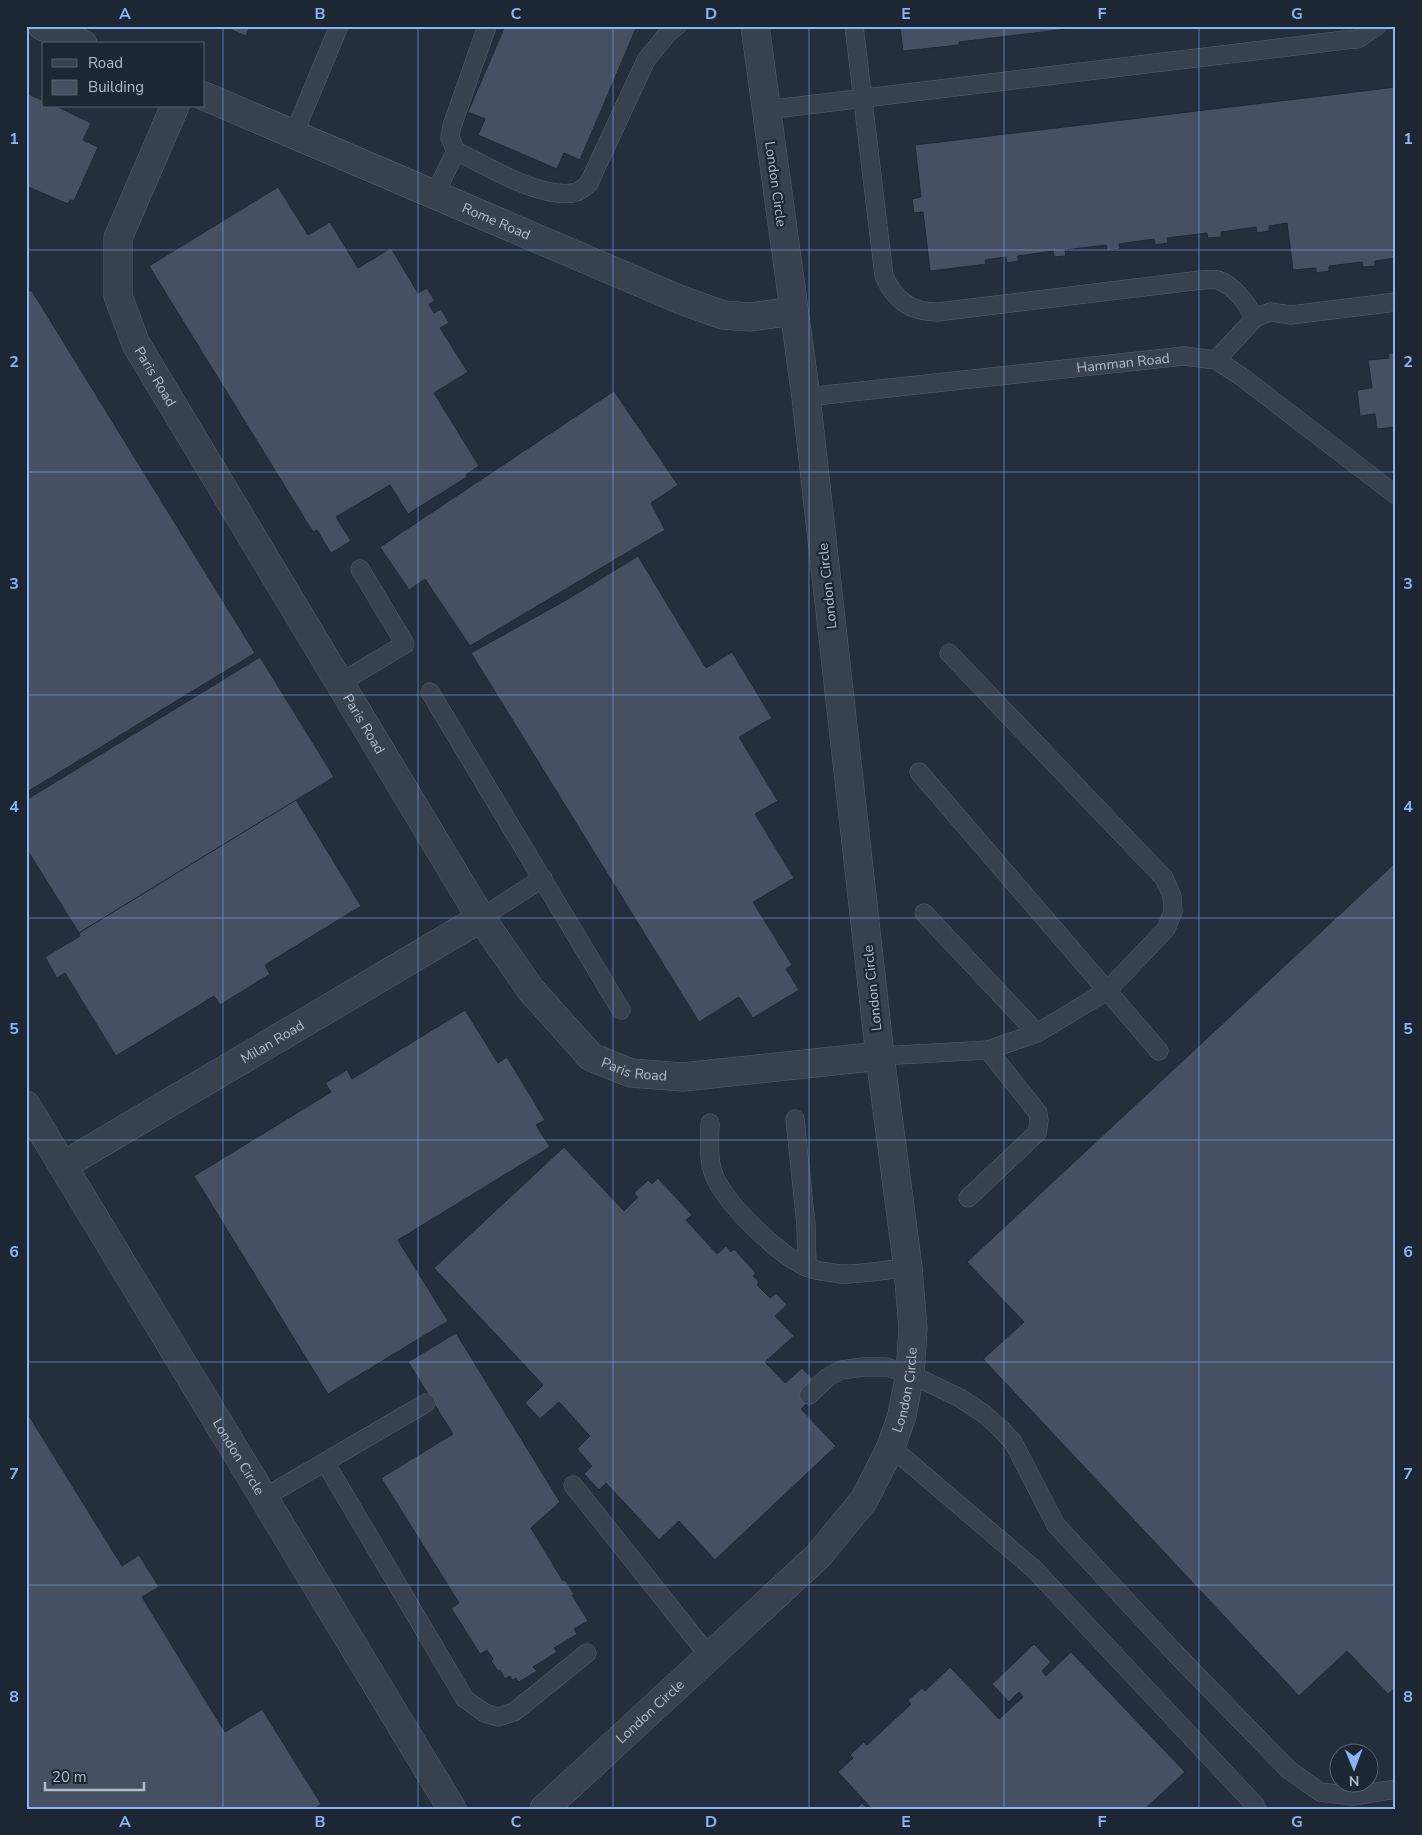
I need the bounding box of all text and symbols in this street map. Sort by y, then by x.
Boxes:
text: A [119,3,131,25]
text: B [314,3,326,25]
text: C [511,3,522,25]
text: D [705,3,717,25]
text: E [901,3,911,25]
text: F [1098,3,1107,25]
text: G [1291,3,1303,25]
legend [42,42,205,108]
text: Road [88,53,123,73]
text: Building [88,77,144,97]
text: 1 [9,128,19,150]
text: 1 [1403,128,1413,150]
street label: London Circle [760,140,791,228]
street label: Rome Road [459,198,533,245]
street label: Paris Road [130,343,181,410]
street label: Hamman Road [1076,349,1171,378]
text: 2 [9,351,19,373]
text: 2 [1403,351,1413,373]
street label: London Circle [814,542,841,630]
text: 3 [9,573,19,595]
text: 3 [1403,573,1413,595]
street label: Paris Road [338,690,389,758]
text: 4 [9,796,19,818]
text: 4 [1403,796,1413,818]
street label: London Circle [859,944,886,1032]
street label: Milan Road [237,1016,308,1068]
text: 5 [9,1018,19,1040]
text: 5 [1403,1018,1413,1040]
street label: Paris Road [598,1053,668,1086]
text: 6 [9,1241,19,1263]
text: 6 [1403,1241,1413,1263]
street label: London Circle [888,1347,922,1435]
street label: London Circle [208,1415,269,1499]
text: 7 [9,1463,19,1485]
text: 7 [1403,1463,1413,1485]
street label: London Circle [612,1675,688,1748]
text: 8 [9,1686,19,1708]
text: 8 [1403,1686,1413,1708]
north arrow [1330,1742,1380,1792]
scale bar [45,1760,144,1792]
text: 20 m [52,1767,87,1787]
text: N [1349,1771,1360,1790]
text: A [119,1811,131,1833]
text: B [314,1811,326,1833]
text: C [511,1811,522,1833]
text: D [705,1811,717,1833]
text: E [901,1811,911,1833]
text: F [1098,1811,1107,1833]
text: G [1291,1811,1303,1833]

